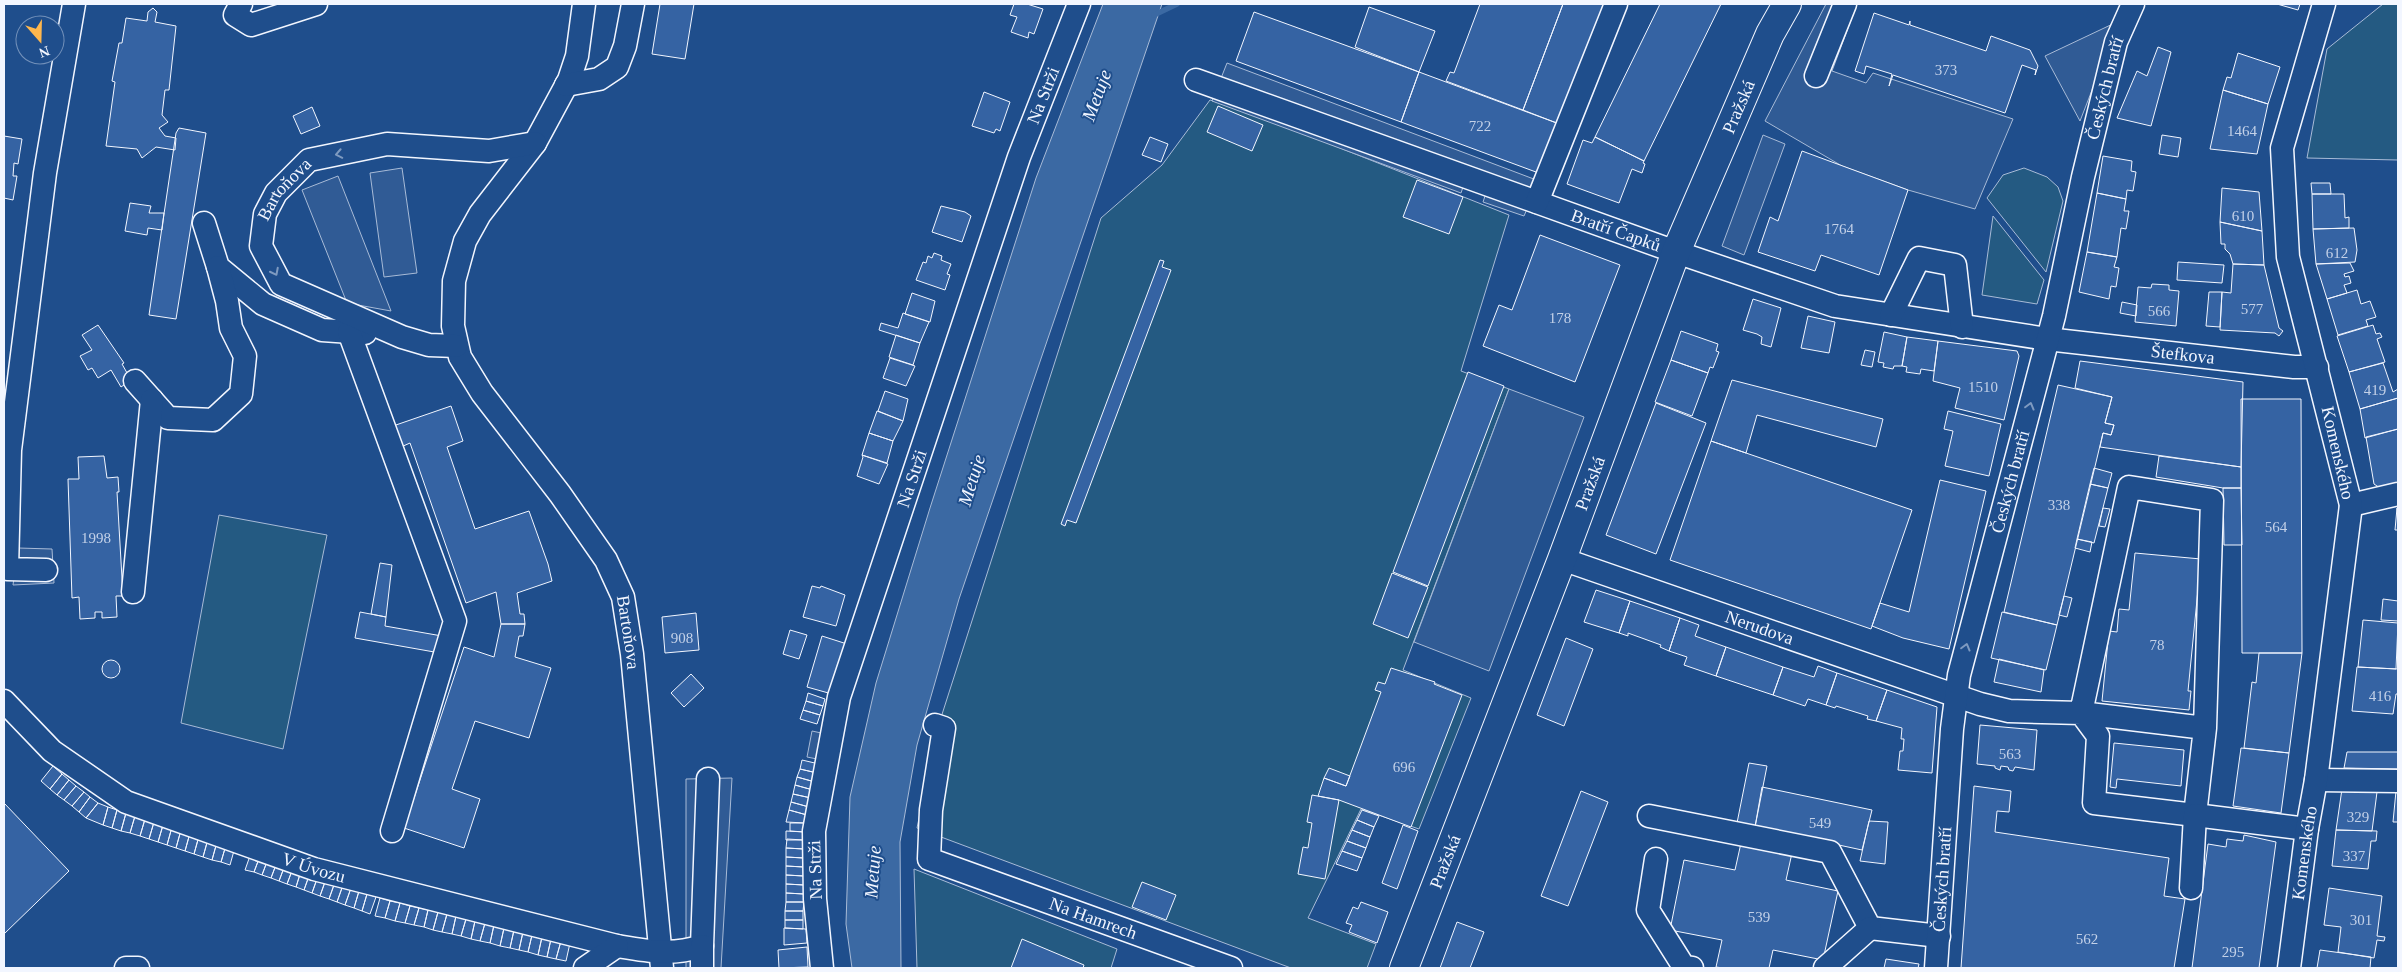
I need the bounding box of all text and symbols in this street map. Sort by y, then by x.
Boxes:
north arrow [15,15,65,65]
street label: Českých bratří [2082,33,2127,142]
text: N [37,43,52,61]
house number: 373 [1935,62,1957,78]
street label: Na Strži [1023,64,1063,127]
water label: Metuje [1077,67,1115,124]
street label: Pražská [1718,77,1759,137]
house number: 722 [1469,118,1491,134]
house number: 1464 [2227,123,2258,139]
one-way arrow [335,148,344,159]
street label: Bartoňova [253,154,315,224]
street label: Bratří Čapků [1568,205,1663,256]
house number: 610 [2232,208,2254,224]
house number: 1764 [1824,221,1855,237]
house number: 612 [2326,245,2348,261]
one-way arrow [269,267,279,276]
house number: 577 [2241,301,2264,317]
house number: 566 [2148,303,2171,319]
house number: 178 [1549,310,1571,326]
street label: Štefkova [2150,340,2216,368]
house number: 1510 [1968,379,1998,395]
house number: 419 [2364,382,2386,398]
one-way arrow [2024,402,2034,410]
street label: Komenského [2318,404,2358,502]
street label: Českých bratří [1986,428,2033,535]
street label: Na Strži [893,447,931,510]
water label: Metuje [953,452,989,509]
street label: Pražská [1571,454,1609,513]
house number: 338 [2048,497,2070,513]
house number: 564 [2265,519,2288,535]
house number: 1998 [81,530,111,546]
street label: Bartoňova [613,594,643,670]
street label: Nerudova [1723,606,1796,649]
house number: 908 [671,630,693,646]
house number: 78 [2150,637,2165,653]
one-way arrow [1961,644,1971,652]
house number: 416 [2369,688,2392,704]
house number: 563 [1999,746,2021,762]
house number: 696 [1393,759,1416,775]
street label: Komenského [2288,804,2321,901]
house number: 329 [2347,809,2369,825]
house number: 549 [1809,815,1831,831]
street label: Českých bratří [1927,826,1955,933]
street label: Pražská [1426,832,1465,891]
street label: Na Strži [804,840,826,900]
water label: Metuje [860,845,885,900]
street label: V Úvozu [279,848,347,887]
house number: 337 [2343,848,2366,864]
street label: Na Hamrech [1047,893,1140,943]
house number: 539 [1748,909,1770,925]
house number: 301 [2350,912,2372,928]
house number: 562 [2076,931,2098,947]
house number: 295 [2222,944,2244,960]

